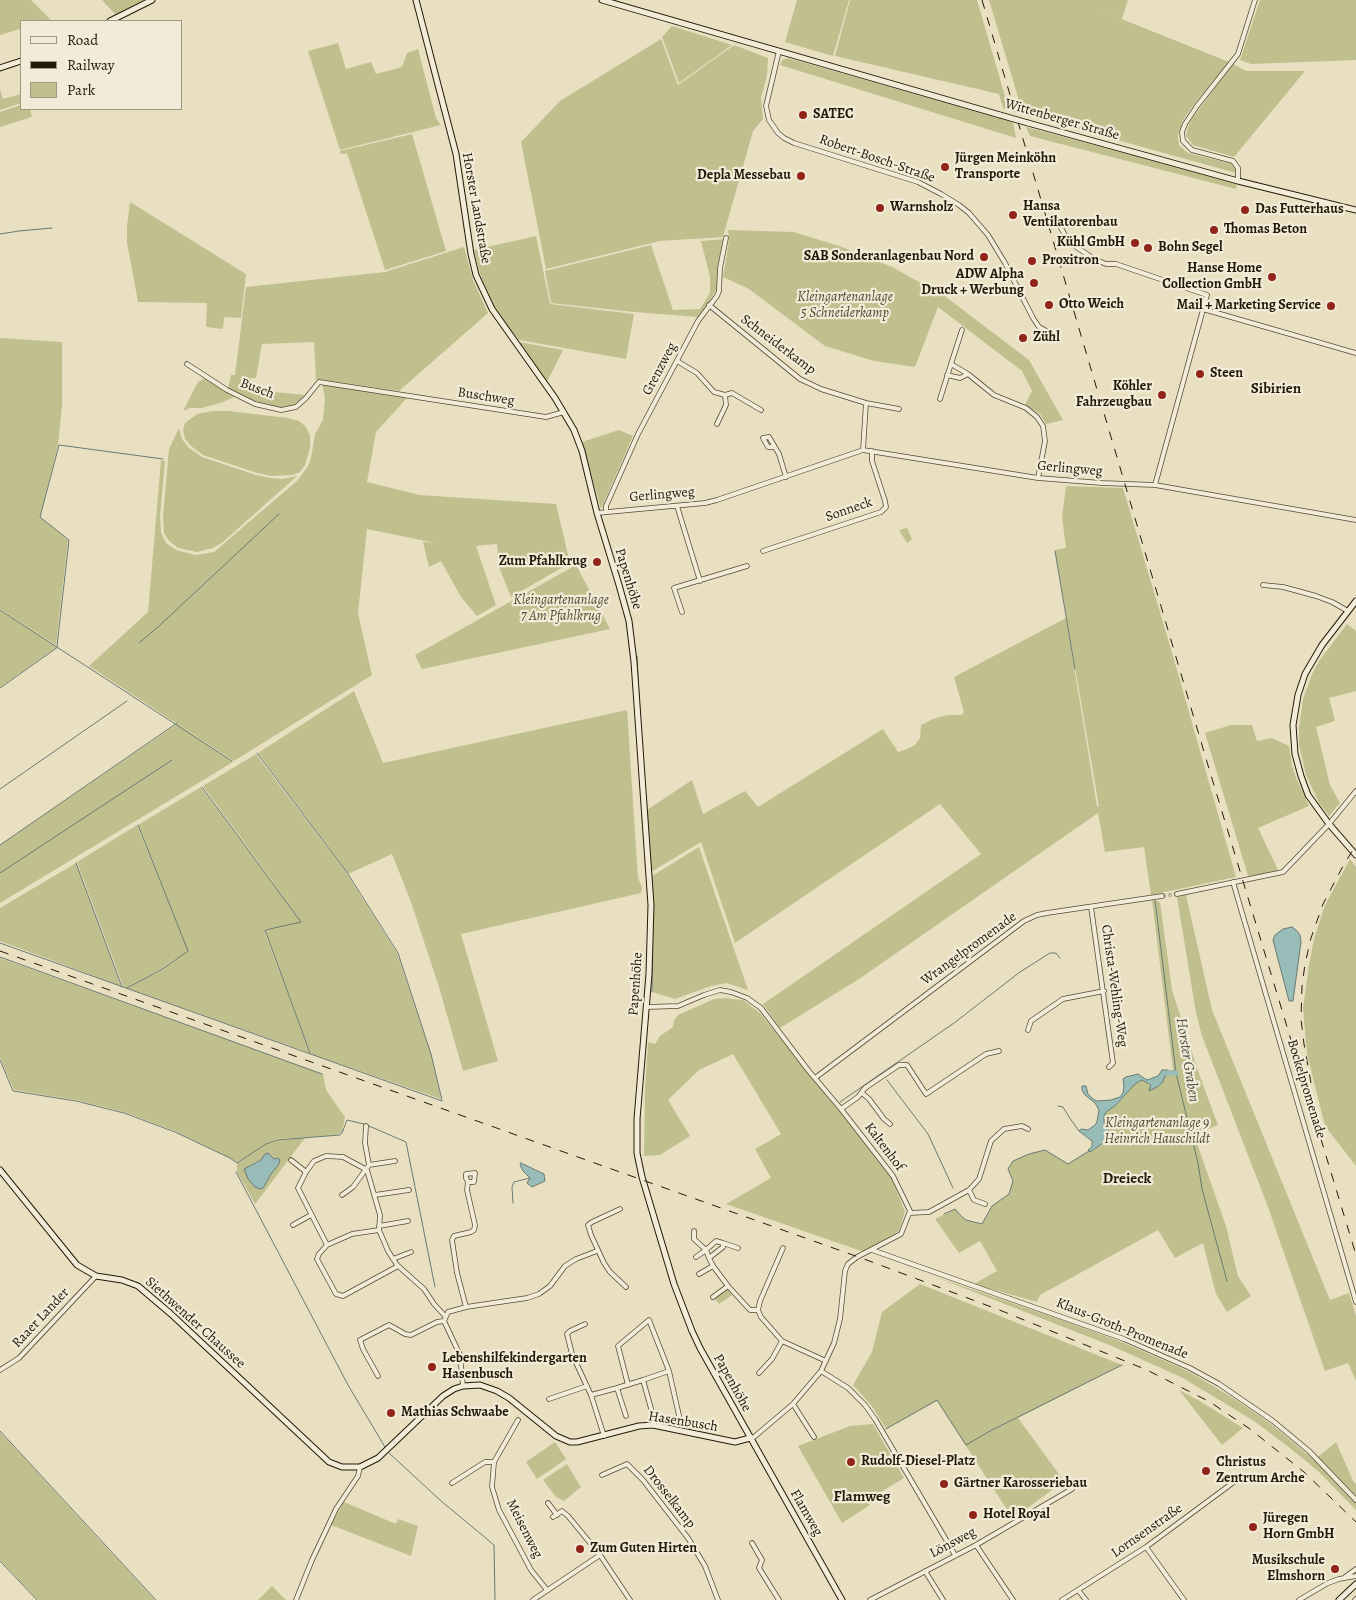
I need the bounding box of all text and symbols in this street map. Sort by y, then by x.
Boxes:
legend [20,20,182,110]
text: Road [67,30,98,50]
text: Railway [67,55,114,75]
text: Park [67,80,95,100]
street label: Wittenberger Straße [1003,96,1121,144]
place label: SATEC [813,107,854,123]
marker: SATEC [797,109,809,121]
street label: Robert-Bosch-Straße [817,131,937,187]
street label: Horster Landstraße [458,151,494,265]
place label: Jürgen Meinköhn Transporte [955,151,1056,184]
marker: Jürgen Meinköhn Transporte [939,161,951,173]
place label: Depla Messebau [697,168,791,184]
marker: Depla Messebau [795,170,807,182]
place label: Hansa Ventilatorenbau [1023,199,1118,232]
place label: Warnsholz [890,200,953,216]
marker: Warnsholz [874,202,886,214]
place label: Das Futterhaus [1255,202,1344,218]
marker: Das Futterhaus [1239,204,1251,216]
marker: Hansa Ventilatorenbau [1007,209,1019,221]
place label: Thomas Beton [1224,222,1307,238]
marker: Thomas Beton [1208,224,1220,236]
place label: Kühl GmbH [1057,235,1125,251]
marker: Kühl GmbH [1129,237,1141,249]
place label: Bohn Segel [1158,240,1223,256]
marker: Bohn Segel [1142,242,1154,254]
place label: SAB Sonderanlagenbau Nord [804,249,974,265]
marker: SAB Sonderanlagenbau Nord [978,251,990,263]
place label: Proxitron [1042,253,1099,269]
marker: Proxitron [1026,255,1038,267]
place label: Hanse Home Collection GmbH [1162,261,1262,294]
place label: ADW Alpha Druck + Werbung [921,267,1024,300]
marker: Hanse Home Collection GmbH [1266,271,1278,283]
marker: ADW Alpha Druck + Werbung [1028,277,1040,289]
park label: Kleingartenanlage 5 Schneiderkamp [797,290,893,322]
place label: Otto Weich [1059,297,1124,313]
place label: Mail + Marketing Service [1177,298,1321,314]
marker: Otto Weich [1043,299,1055,311]
marker: Mail + Marketing Service [1325,300,1337,312]
street label: Schneiderkamp [737,311,819,379]
place label: Zühl [1033,330,1060,346]
marker: Zühl [1017,332,1029,344]
street label: Grenzweg [639,340,681,398]
place label: Steen [1210,366,1243,382]
marker: Steen [1194,368,1206,380]
street label: Busch [238,375,276,403]
place label: Köhler Fahrzeugbau [1076,379,1152,412]
district label: Sibirien [1251,380,1301,398]
street label: Buschweg [456,384,516,410]
marker: Köhler Fahrzeugbau [1156,389,1168,401]
street label: Gerlingweg [1037,458,1103,480]
street label: Gerlingweg [629,484,695,506]
street label: Sonneck [823,494,875,526]
street label: Papenhöhe [611,546,645,612]
place label: Zum Pfahlkrug [499,554,587,570]
marker: Zum Pfahlkrug [591,556,603,568]
park label: Kleingartenanlage 7 Am Pfahlkrug [513,593,609,626]
street label: Wrangelpromenade [918,909,1020,989]
street label: Christa-Wehling-Weg [1097,924,1131,1048]
street label: Papenhöhe [625,952,647,1016]
water label: Horster Graben [1171,1017,1203,1103]
street label: Bockelpromenade [1283,1037,1329,1141]
park label: Kleingartenanlage 9 Heinrich Hauschildt [1104,1116,1210,1148]
street label: Kaltenhof [860,1119,908,1175]
district label: Dreieck [1103,1170,1151,1188]
street label: Siethwender Chaussee [141,1274,249,1372]
street label: Raaer Lander [9,1284,73,1352]
street label: Klaus-Groth-Promenade [1053,1295,1191,1363]
place label: Lebenshilfekindergarten Hasenbusch [442,1351,587,1384]
street label: Papenhöhe [709,1351,755,1415]
marker: Lebenshilfekindergarten Hasenbusch [426,1361,438,1373]
place label: Mathias Schwaabe [401,1405,509,1421]
marker: Mathias Schwaabe [385,1407,397,1419]
street label: Hasenbusch [647,1408,719,1436]
place label: Rudolf-Diesel-Platz [861,1454,975,1470]
place label: Christus Zentrum Arche [1216,1455,1305,1488]
marker: Rudolf-Diesel-Platz [845,1456,857,1468]
street label: Drosselkamp [639,1462,699,1532]
marker: Christus Zentrum Arche [1200,1465,1212,1477]
place label: Gärtner Karosseriebau [954,1476,1087,1492]
marker: Gärtner Karosseriebau [938,1478,950,1490]
street label: Flamweg [786,1487,826,1539]
district label: Flamweg [834,1488,890,1506]
street label: Meisenweg [502,1497,546,1561]
street label: Lornsenstraße [1108,1500,1186,1562]
place label: Hotel Royal [983,1507,1050,1523]
marker: Hotel Royal [967,1509,979,1521]
place label: Jüregen Horn GmbH [1263,1511,1334,1544]
marker: Jüregen Horn GmbH [1247,1521,1259,1533]
street label: Lönsweg [927,1524,979,1562]
place label: Zum Guten Hirten [590,1541,697,1557]
marker: Zum Guten Hirten [574,1543,586,1555]
place label: Musikschule Elmshorn [1252,1553,1325,1585]
marker: Musikschule Elmshorn [1329,1563,1341,1575]

